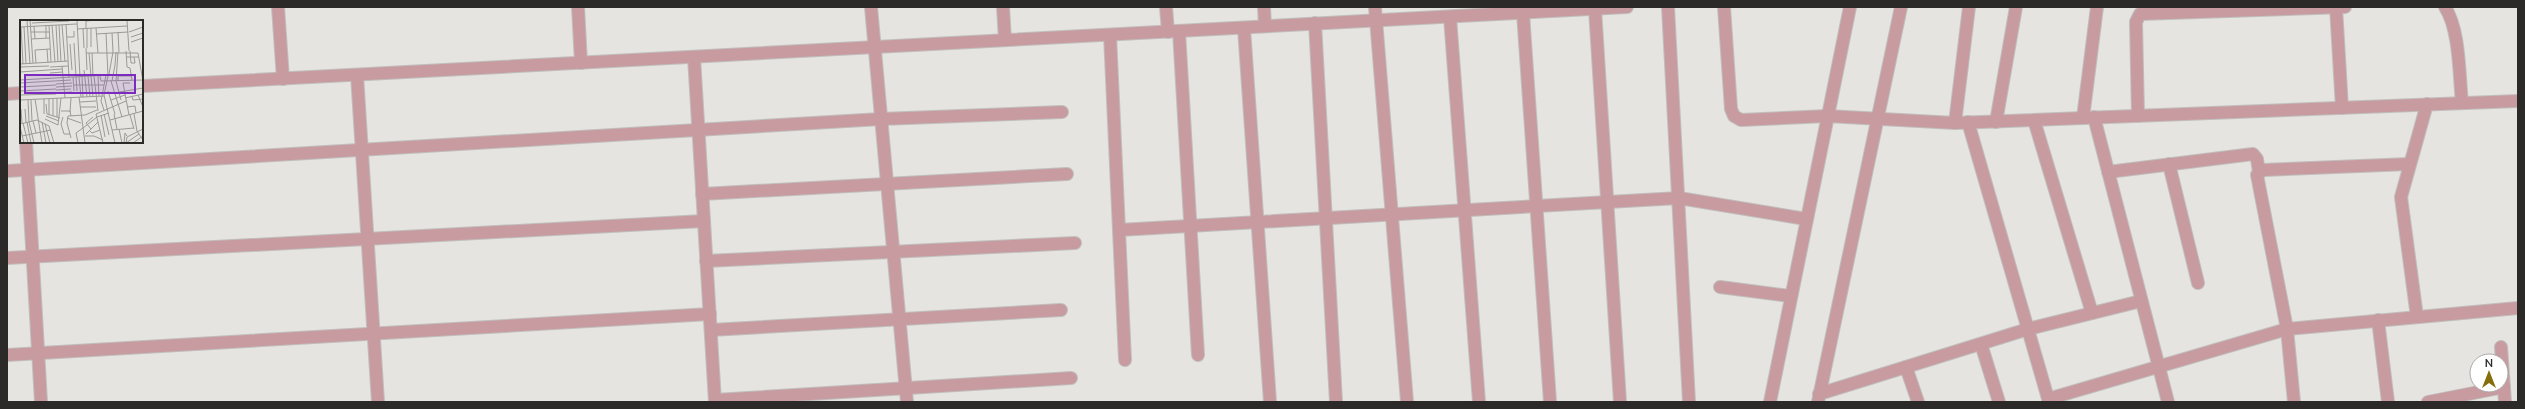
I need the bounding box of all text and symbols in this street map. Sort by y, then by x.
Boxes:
inset map [20,20,143,143]
north arrow [2469,353,2509,393]
text: N [2485,356,2493,370]

